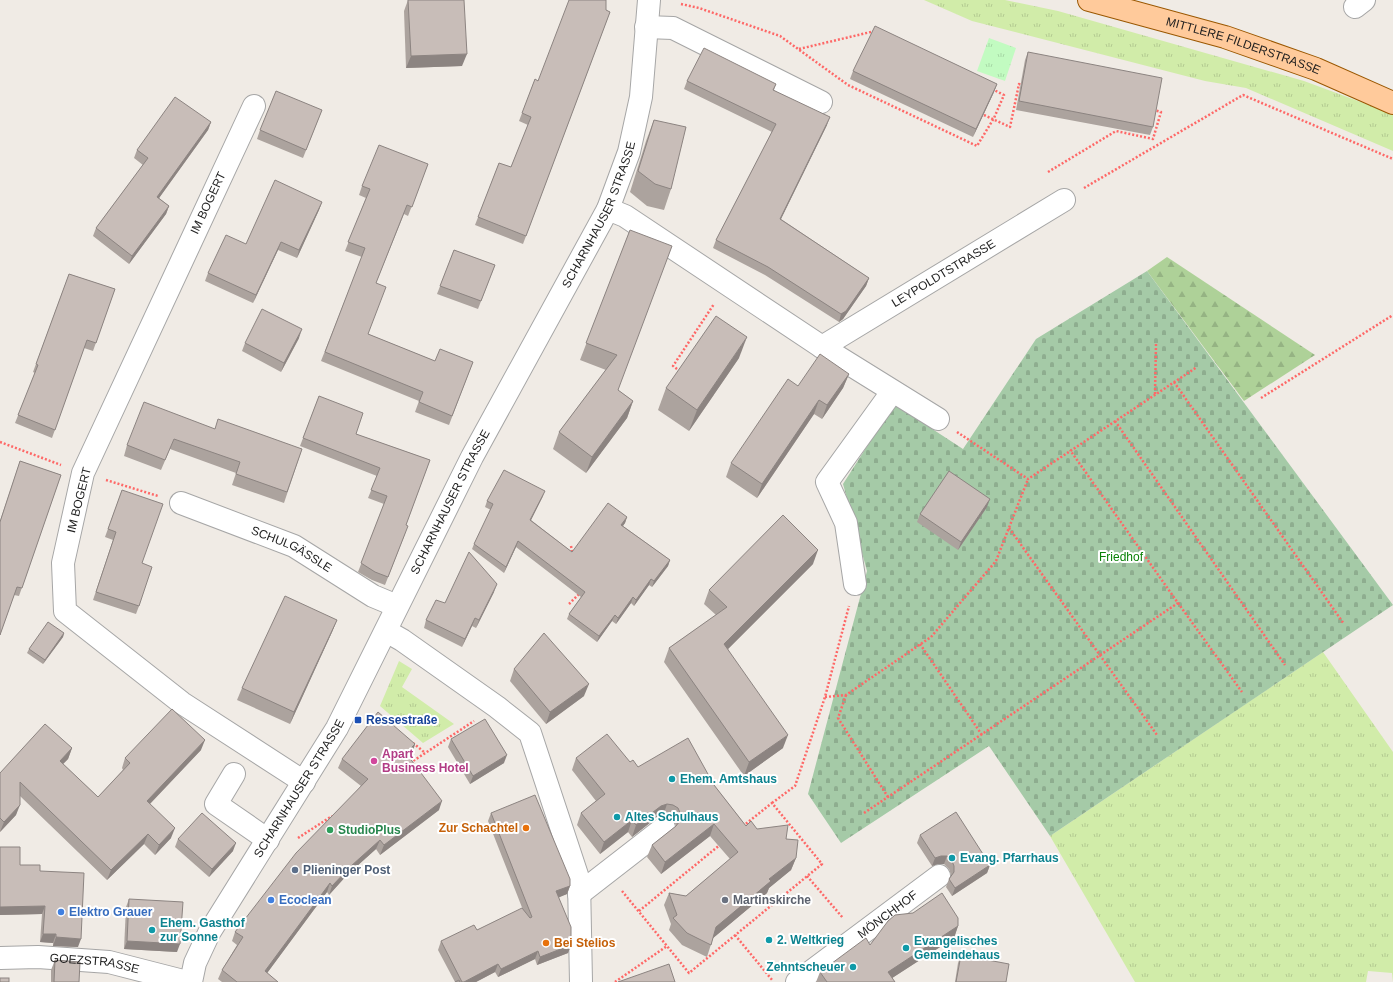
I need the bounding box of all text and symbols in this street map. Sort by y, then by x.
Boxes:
street label: MITTLERE FILDERSTRASSE [1165,14,1323,77]
street label: SCHARNHAUSER STRASSE [559,140,638,290]
street label: IM BOGERT [187,169,229,236]
street label: LEYPOLDTSTRASSE [889,236,998,310]
street label: SCHARNHAUSER STRASSE [408,427,493,577]
street label: IM BOGERT [64,465,94,534]
street label: SCHULGÄSSLE [249,523,335,575]
park label: Friedhof [1099,550,1144,564]
place label: Ressestraße [366,713,438,727]
marker: Ressestraße [353,715,363,725]
street label: SCHARNHAUSER STRASSE [251,717,347,860]
place label: Apart Business Hotel [382,747,469,775]
marker: Apart Business Hotel [369,756,379,766]
place label: Ehem. Amtshaus [680,772,777,786]
marker: Ehem. Amtshaus [667,774,677,784]
place label: Altes Schulhaus [625,810,719,824]
marker: Altes Schulhaus [612,812,622,822]
place label: Zur Schachtel [439,821,518,835]
place label: StudioPlus [338,823,401,837]
marker: Zur Schachtel [521,823,531,833]
marker: StudioPlus [325,825,335,835]
place label: Evang. Pfarrhaus [960,851,1059,865]
marker: Evang. Pfarrhaus [947,853,957,863]
place label: Plieninger Post [303,863,390,877]
marker: Plieninger Post [290,865,300,875]
street label: MÖNCHHOF [855,888,920,941]
place label: Ecoclean [279,893,332,907]
place label: Martinskirche [733,893,811,907]
marker: Ecoclean [266,895,276,905]
marker: Martinskirche [720,895,730,905]
place label: Elektro Grauer [69,905,153,919]
marker: Elektro Grauer [56,907,66,917]
place label: Ehem. Gasthof zur Sonne [160,916,246,944]
marker: Ehem. Gasthof zur Sonne [147,925,157,935]
place label: 2. Weltkrieg [777,933,844,947]
place label: Evangelisches Gemeindehaus [914,934,1000,962]
marker: 2. Weltkrieg [764,935,774,945]
place label: Bei Stelios [554,936,616,950]
marker: Bei Stelios [541,938,551,948]
marker: Evangelisches Gemeindehaus [901,943,911,953]
street label: GOEZSTRASSE [49,951,141,976]
place label: Zehntscheuer [766,960,845,974]
marker: Zehntscheuer [848,962,858,972]

